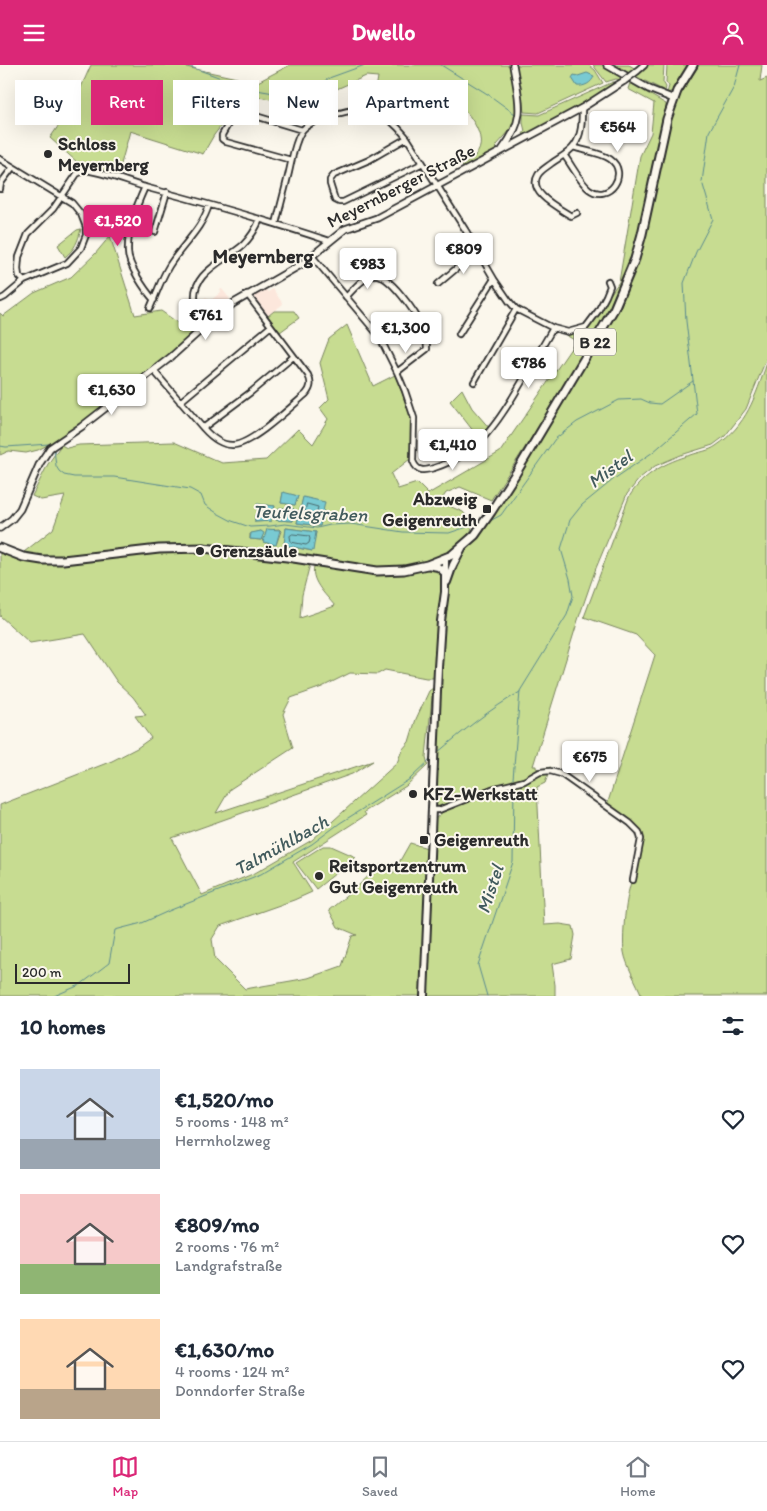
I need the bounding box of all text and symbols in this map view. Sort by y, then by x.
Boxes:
icon: menu [20,19,48,47]
text: Dwello [352,19,415,46]
icon: person [719,19,747,47]
chip: Buy [15,80,81,125]
chip: Rent [91,80,163,125]
chip: Filters [173,80,259,125]
chip: New [269,80,338,125]
chip: Apartment [348,80,468,125]
pin: €564 [588,111,648,153]
text: €564 [600,117,636,136]
place label: Schloss Meyernberg [58,133,150,176]
street label: Meyernberger Straße [323,139,479,233]
marker: Schloss Meyernberg [42,148,54,160]
pin: €1,520 [77,205,159,247]
text: €1,520 [94,211,142,230]
pin: €809 [434,233,494,275]
text: €809 [446,239,482,258]
district label: Meyernberg [213,244,314,269]
pin: €983 [338,247,398,290]
text: €983 [351,254,386,273]
pin: €761 [176,299,236,341]
text: €761 [190,305,222,324]
pin: €1,300 [365,311,447,354]
text: €1,300 [382,318,430,337]
road number: B 22 [574,329,616,355]
pin: €786 [499,347,559,389]
text: €786 [512,353,546,372]
pin: €1,630 [71,373,153,416]
text: €1,630 [88,380,136,399]
pin: €1,410 [412,429,494,471]
text: €1,410 [429,435,477,454]
water label: Mistel [583,444,638,493]
place label: Abzweig Geigenreuth [382,488,478,531]
water label: Teufelsgraben [252,500,368,527]
marker: Abzweig Geigenreuth [481,503,493,515]
place label: Grenzsäule [210,540,297,562]
marker: Grenzsäule [194,545,206,557]
pin: €675 [560,741,620,783]
text: €675 [573,747,607,766]
place label: KFZ-Werkstatt [423,783,538,805]
marker: KFZ-Werkstatt [407,788,419,800]
water label: Talmühlbach [230,809,333,880]
place label: Geigenreuth [434,829,529,851]
marker: Geigenreuth [418,834,430,846]
place label: Reitsportzentrum Gut Geigenreuth [329,855,467,898]
water label: Mistel [471,860,509,916]
marker: Reitsportzentrum Gut Geigenreuth [313,870,325,882]
scale bar [15,961,130,984]
text: 200 m [22,964,62,981]
icon: filters [719,1012,747,1040]
text: 10 homes [20,1014,106,1039]
text: €1,520/mo [175,1087,274,1112]
icon: home [60,1089,120,1149]
icon: heart [719,1105,747,1133]
text: 5 rooms · 148 m² [175,1112,289,1131]
text: Herrnholzweg [175,1131,271,1150]
text: €809/mo [175,1212,260,1237]
icon: home [60,1214,120,1274]
icon: heart [719,1230,747,1258]
text: 2 rooms · 76 m² [175,1237,279,1256]
text: Landgrafstraße [175,1256,282,1275]
text: €1,630/mo [175,1337,274,1362]
icon: home [60,1339,120,1399]
icon: heart [719,1355,747,1383]
text: 4 rooms · 124 m² [175,1362,290,1381]
text: Donndorfer Straße [175,1381,305,1400]
tab: Map [111,1453,139,1500]
tab: Saved [362,1453,398,1500]
tab: Home [620,1453,656,1500]

